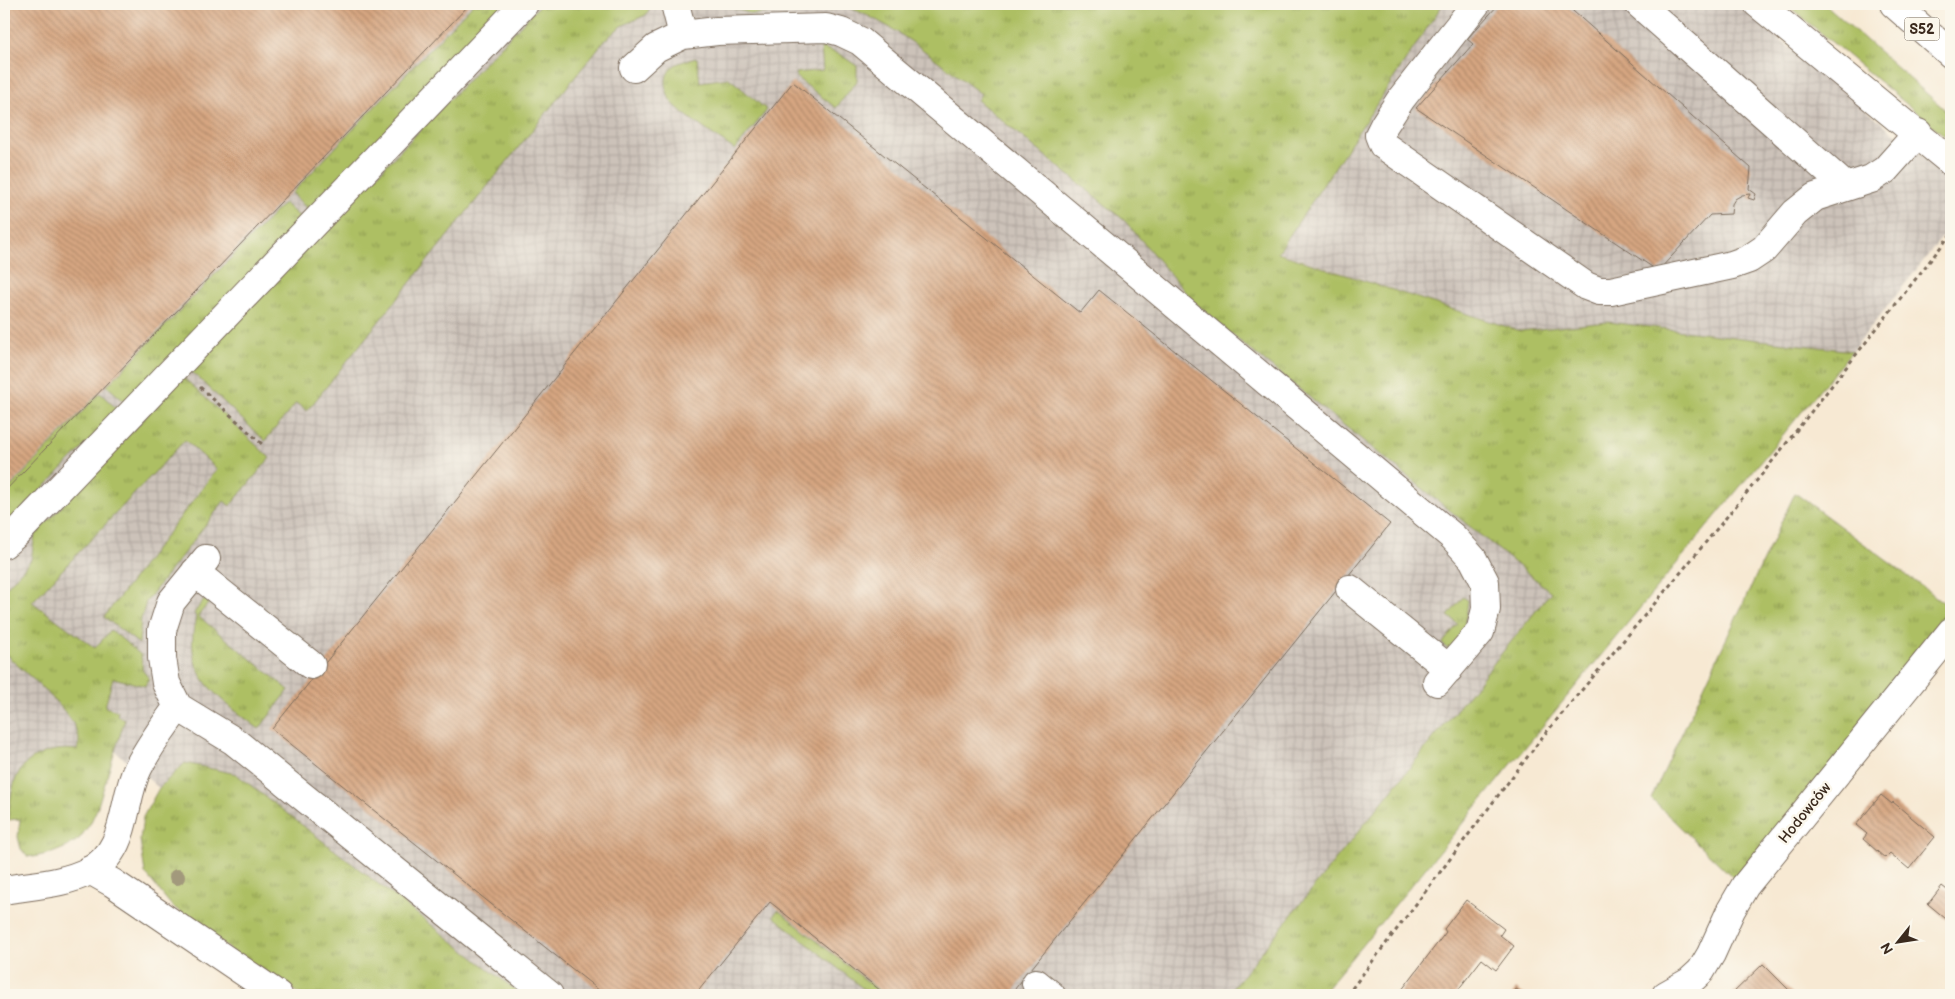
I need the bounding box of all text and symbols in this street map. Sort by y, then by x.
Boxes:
road number: S52 [1904,18,1940,40]
street label: Hodowców [1775,779,1835,847]
north arrow [1872,916,1922,966]
text: N [1877,939,1897,957]

